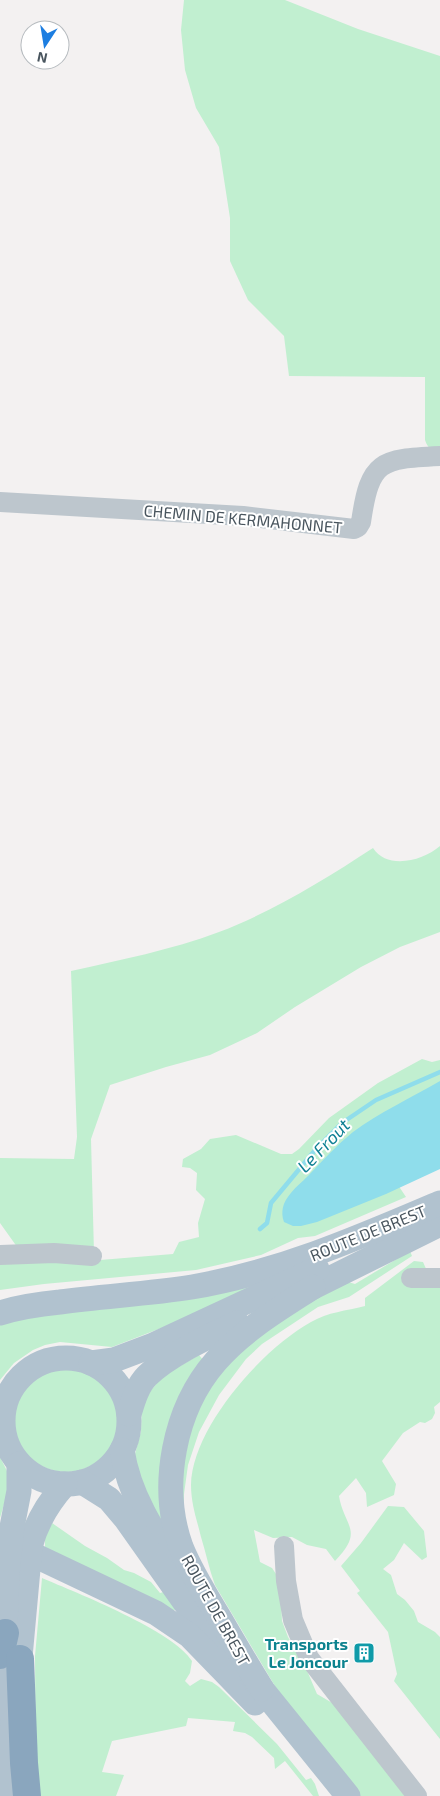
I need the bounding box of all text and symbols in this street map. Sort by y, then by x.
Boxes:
north arrow [20,20,70,70]
text: N [35,49,49,68]
street label: CHEMIN DE KERMAHONNET [143,500,343,537]
water label: Le Frout [292,1114,354,1177]
street label: ROUTE DE BREST [307,1201,429,1264]
street label: ROUTE DE BREST [178,1551,255,1668]
place label: Transports Le Joncour [265,1634,348,1671]
building icon: Transports Le Joncour [352,1641,376,1665]

